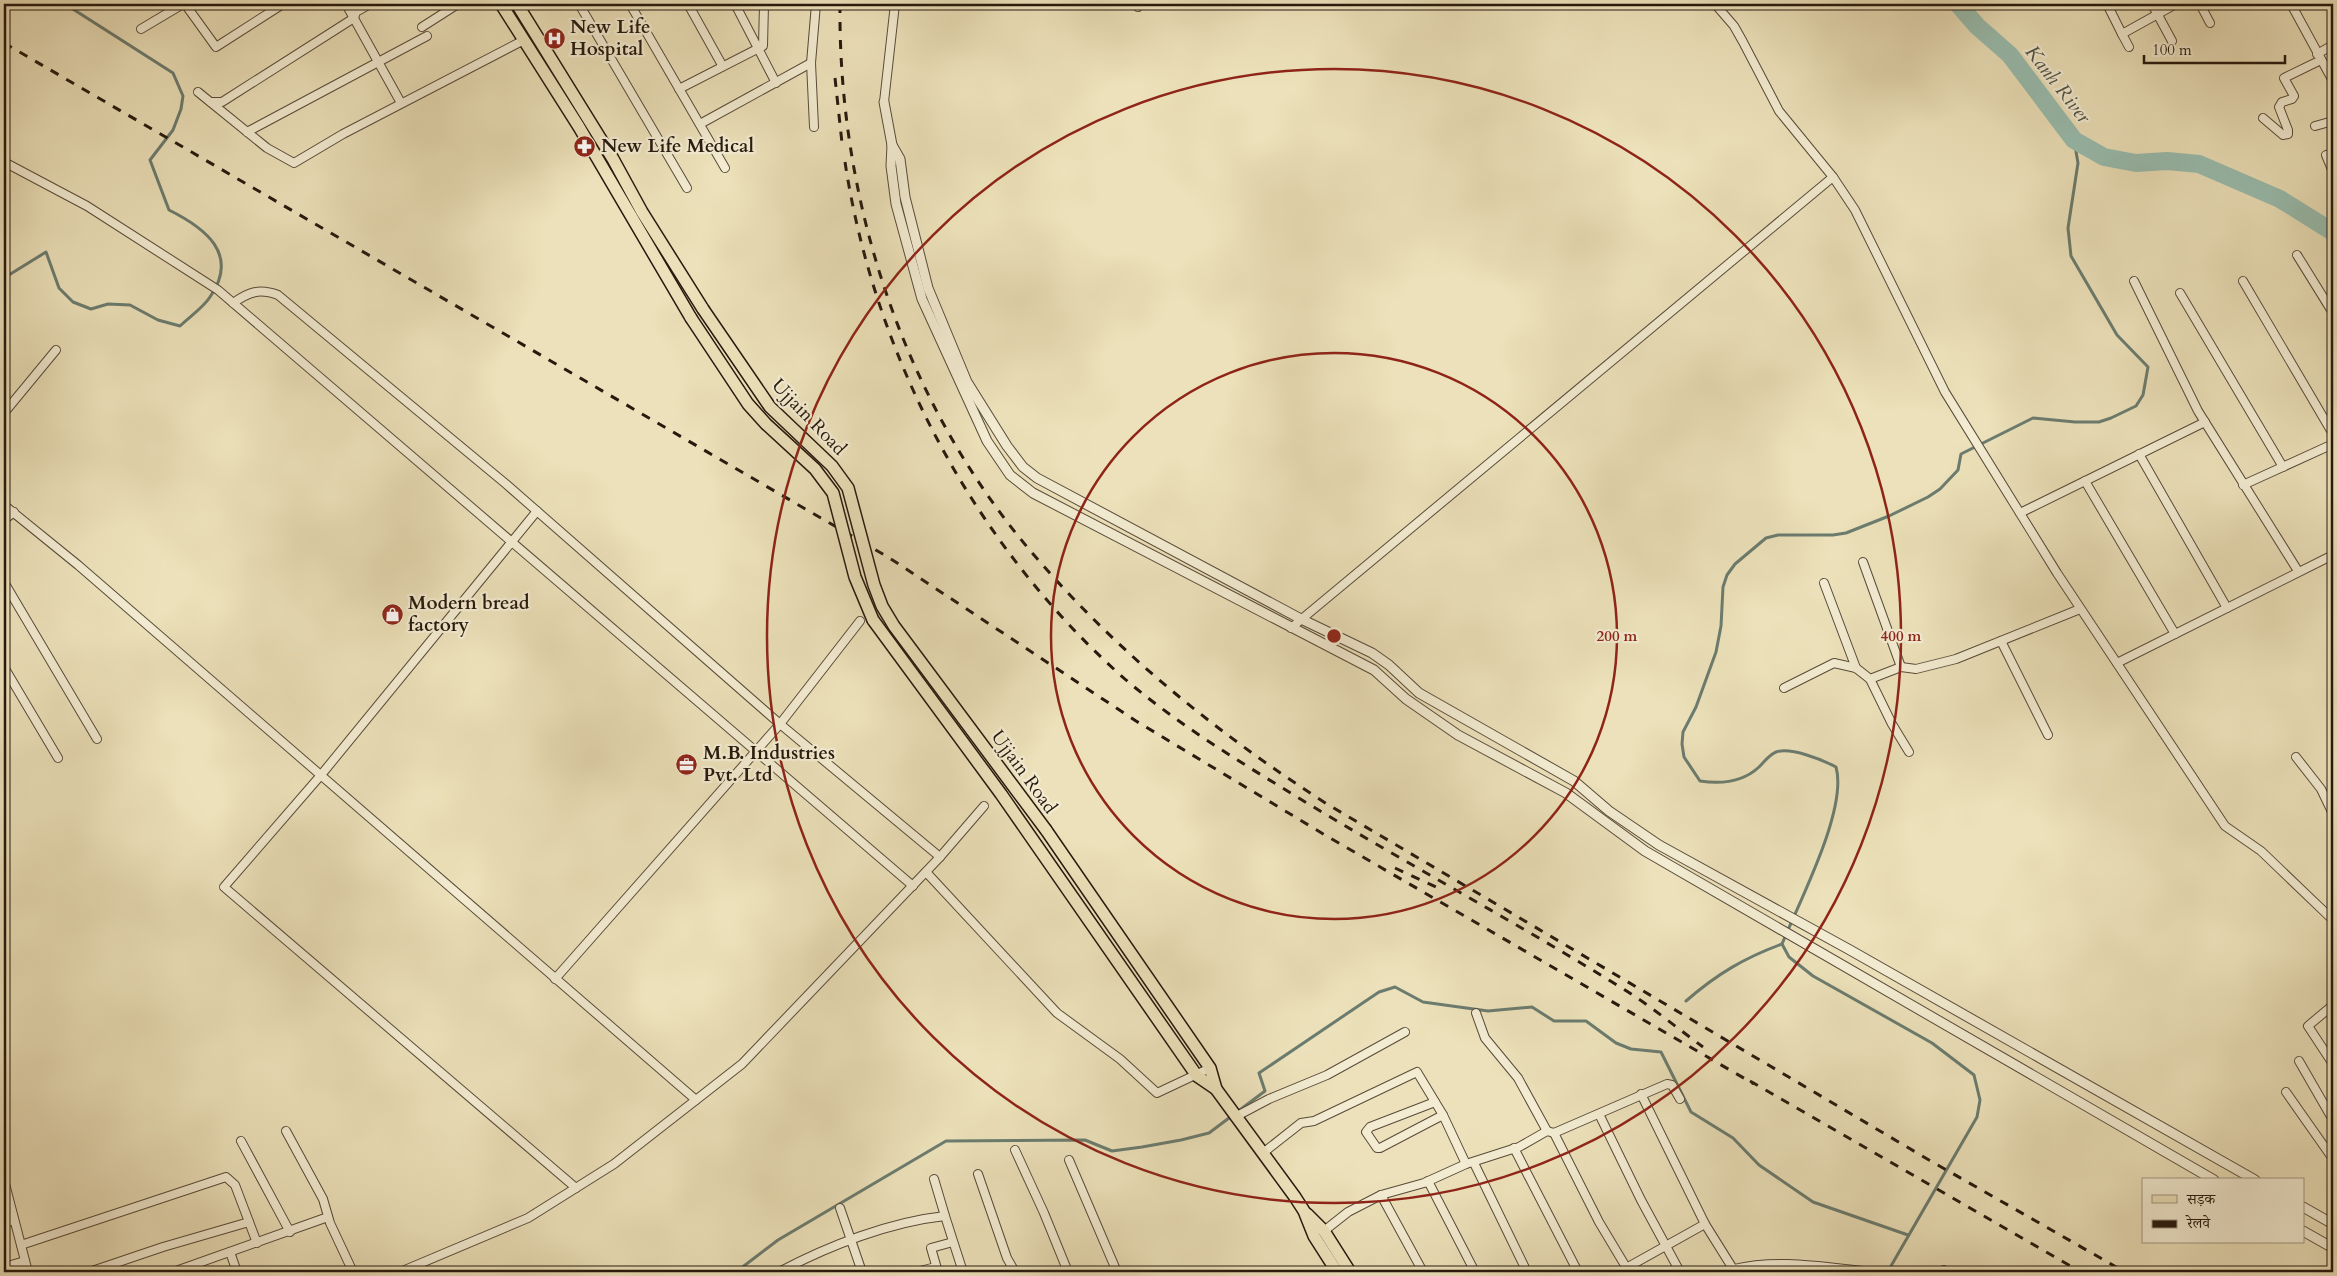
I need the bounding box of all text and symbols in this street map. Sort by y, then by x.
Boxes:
place label: New Life Hospital [570,14,650,62]
hospital icon: New Life Hospital [542,26,566,50]
scale bar [2144,32,2286,64]
water label: Kanh River [2019,39,2098,130]
text: 100 m [2152,40,2192,60]
place label: New Life Medical [601,133,755,159]
pharmacy icon: New Life Medical [573,134,597,158]
street label: Ujjain Road [766,373,852,461]
place label: Modern bread factory [408,590,530,638]
shop icon: Modern bread factory [380,602,404,626]
text: 200 m [1597,626,1638,646]
text: 400 m [1881,626,1922,646]
centre of rings [1325,627,1343,645]
street label: Ujjain Road [985,725,1063,819]
place label: M.B. Industries Pvt. Ltd [703,740,835,788]
office icon: M.B. Industries Pvt. Ltd [675,752,699,776]
legend [2142,1178,2304,1244]
text: सड़क [2186,1189,2216,1209]
text: रेलवे [2185,1213,2211,1233]

